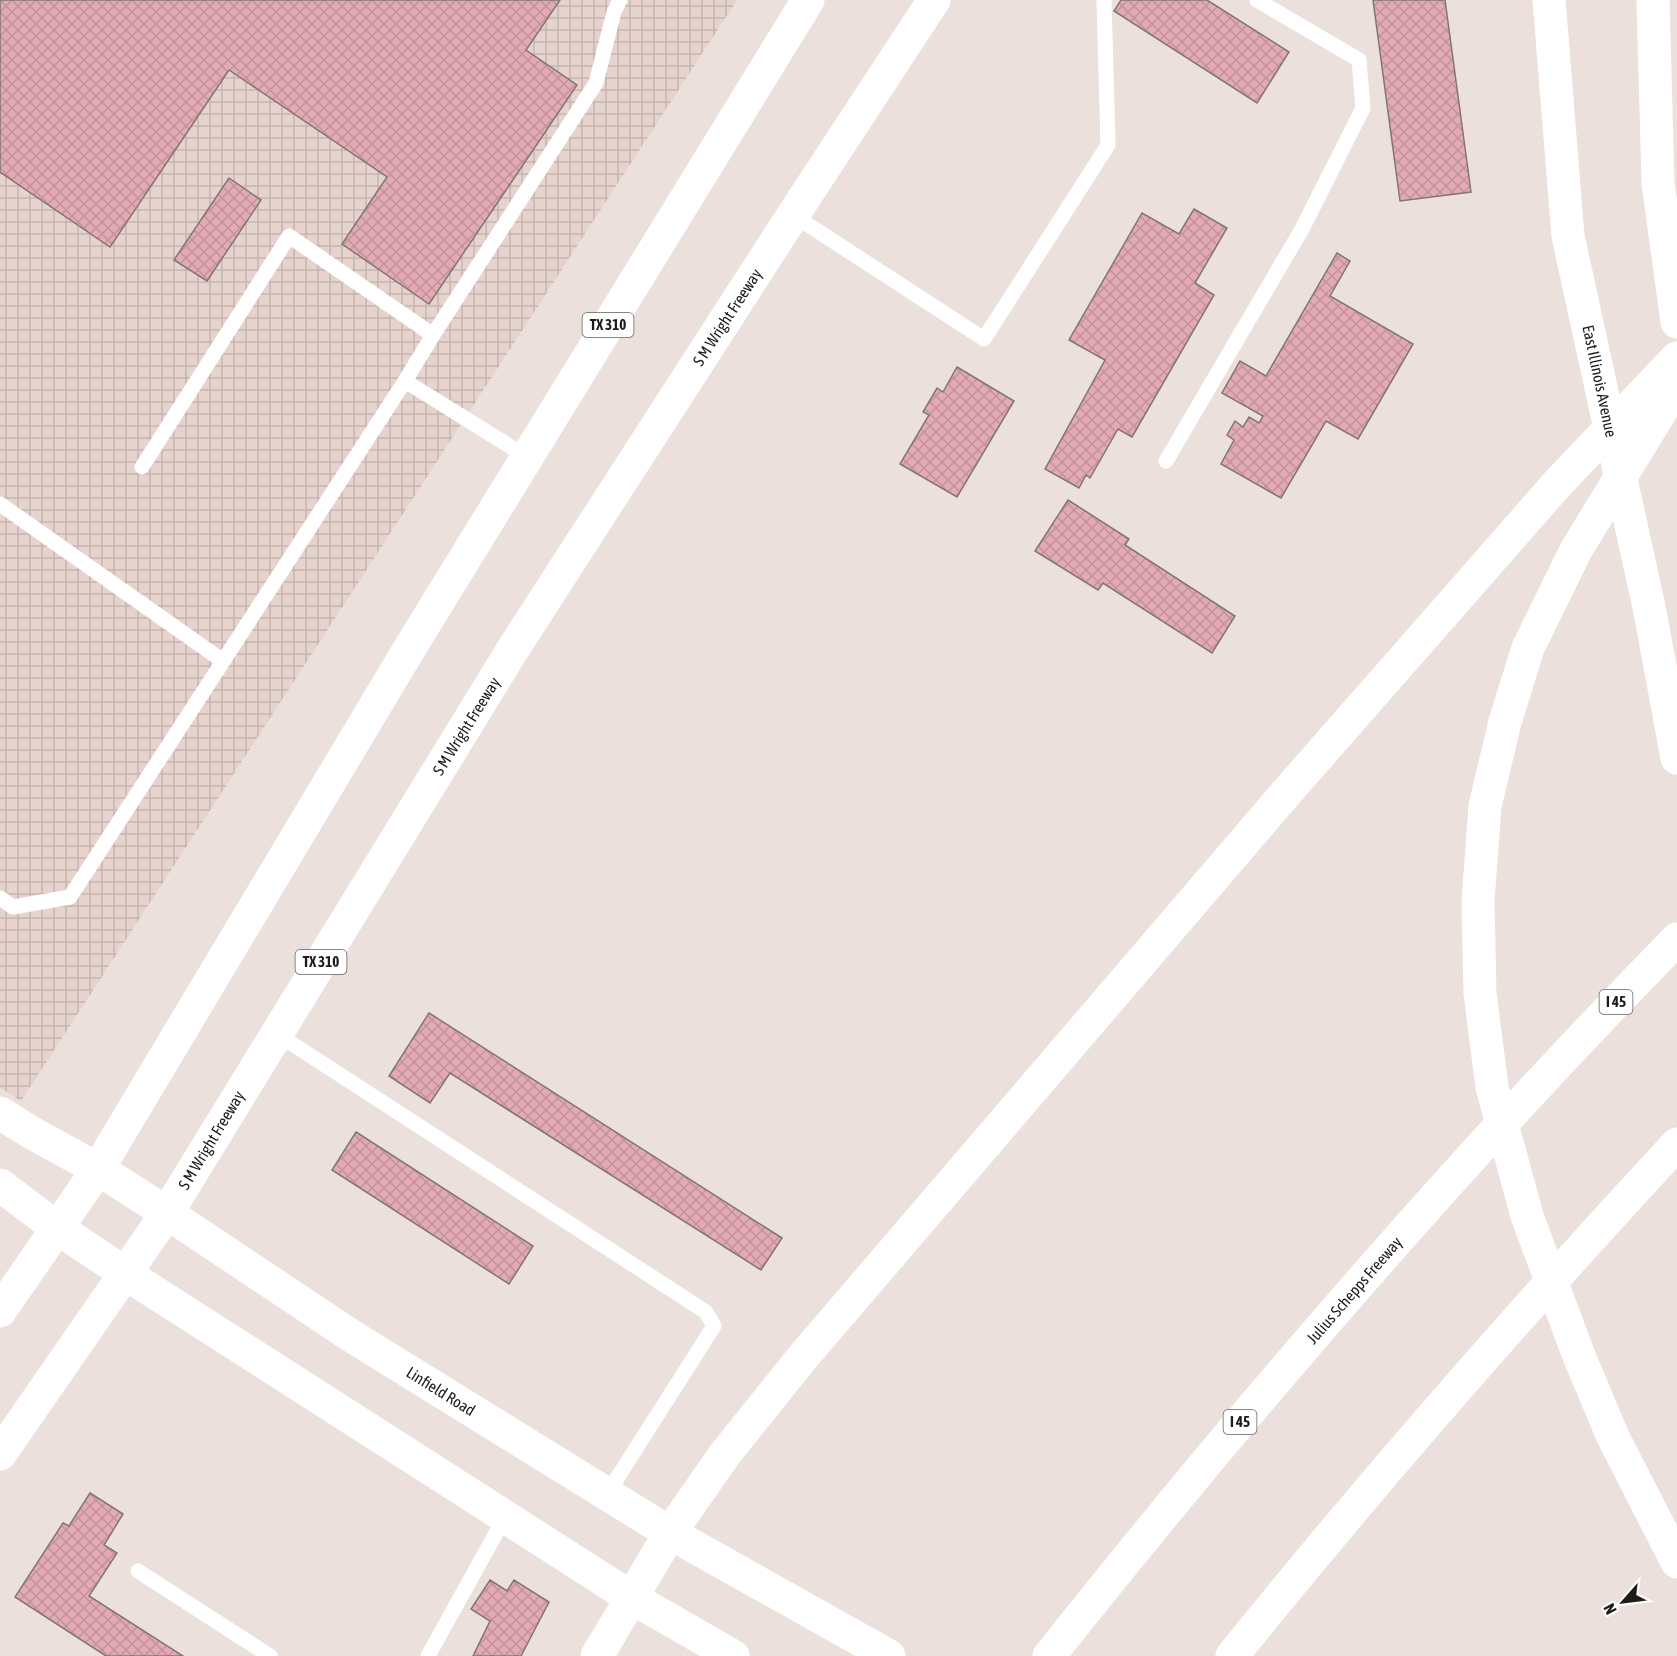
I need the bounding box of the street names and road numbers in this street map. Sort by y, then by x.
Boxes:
street label: S M Wright Freeway [689,265,766,369]
road number: TX 310 [582,313,634,337]
street label: East Illinois Avenue [1579,323,1621,439]
street label: S M Wright Freeway [429,673,504,779]
road number: TX 310 [296,950,346,974]
road number: I 45 [1600,990,1632,1014]
street label: S M Wright Freeway [174,1087,249,1193]
street label: Julius Schepps Freeway [1303,1233,1406,1348]
street label: Linfield Road [403,1363,479,1419]
road number: I 45 [1224,1410,1256,1434]

